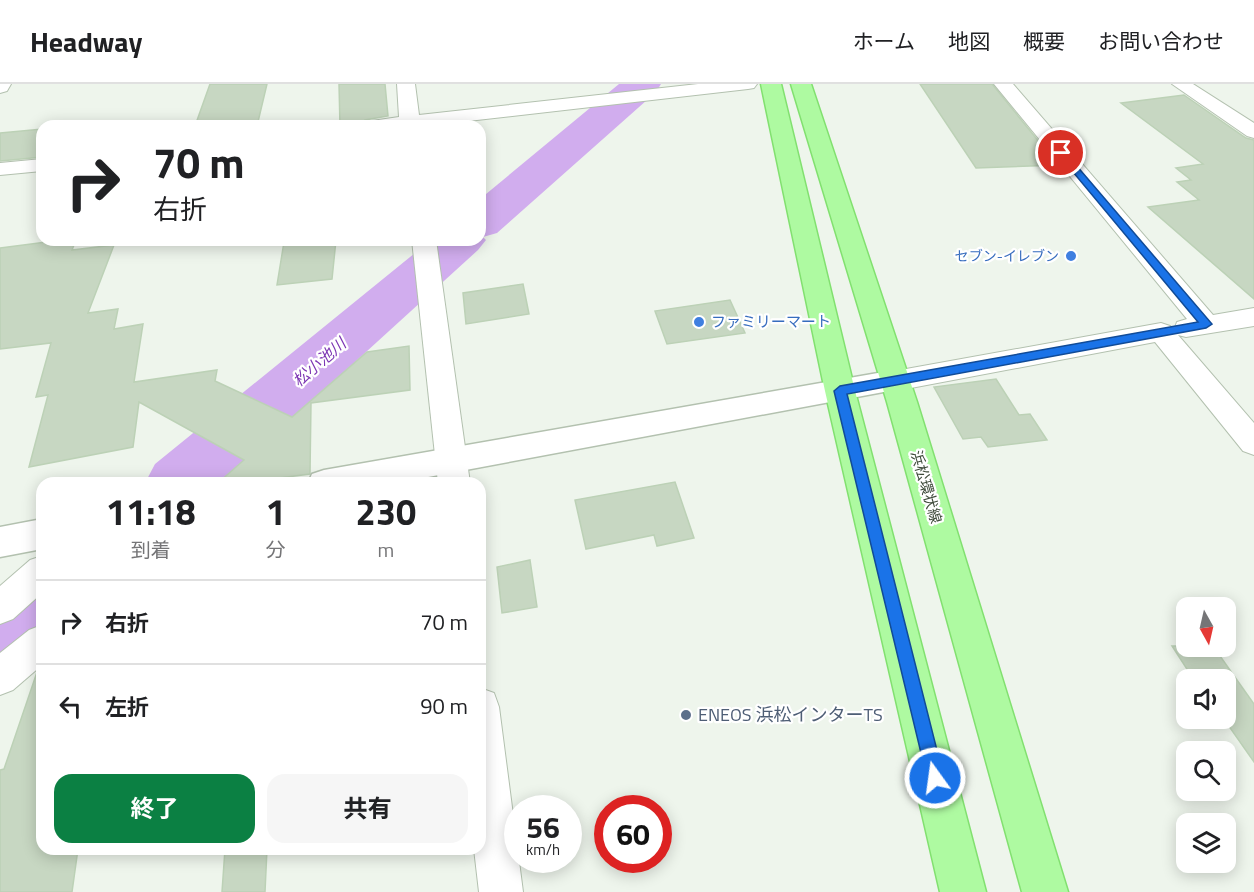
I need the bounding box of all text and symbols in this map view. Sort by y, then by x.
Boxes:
text: Headway [30,20,142,63]
text: ホーム [853,25,915,57]
text: 地図 [948,25,990,57]
text: 概要 [1023,25,1065,57]
text: お問い合わせ [1098,25,1224,57]
pin [1035,127,1086,178]
text: 70 m [153,130,245,194]
icon: arrive [1044,136,1077,169]
icon: right [54,144,132,222]
text: 右折 [153,188,207,229]
place label: セブン-イレブン [955,245,1059,266]
marker: セブン-イレブン [1064,249,1078,263]
place label: ファミリーマート [711,310,831,333]
marker: ファミリーマート [692,315,706,329]
water label: 松小池川 [287,331,353,392]
street label: 浜松環状線 [905,448,948,526]
text: 11:18 [106,484,196,539]
text: 1 [266,484,286,539]
text: 230 [356,484,416,539]
text: 到着 [131,534,171,565]
text: 分 [266,534,286,565]
text: m [377,534,394,565]
north arrow [1176,597,1236,657]
map controls [1176,597,1236,873]
text: 70 m [420,605,468,639]
icon: right [54,606,87,639]
text: 右折 [105,606,149,640]
button: sound [1176,669,1236,729]
text: 90 m [420,689,468,723]
icon: left [54,690,87,723]
text: 左折 [105,690,149,724]
place label: ENEOS 浜松インターTS [698,701,883,728]
marker: ENEOS 浜松インターTS [679,708,693,722]
button: search [1176,741,1236,801]
position arrow [903,746,967,810]
button: 終了 [54,774,255,843]
button: 共有 [267,774,468,843]
speed limit sign: 60 [594,795,672,873]
text: 56 [526,804,560,850]
button: layers [1176,813,1236,873]
text: km/h [526,838,560,861]

